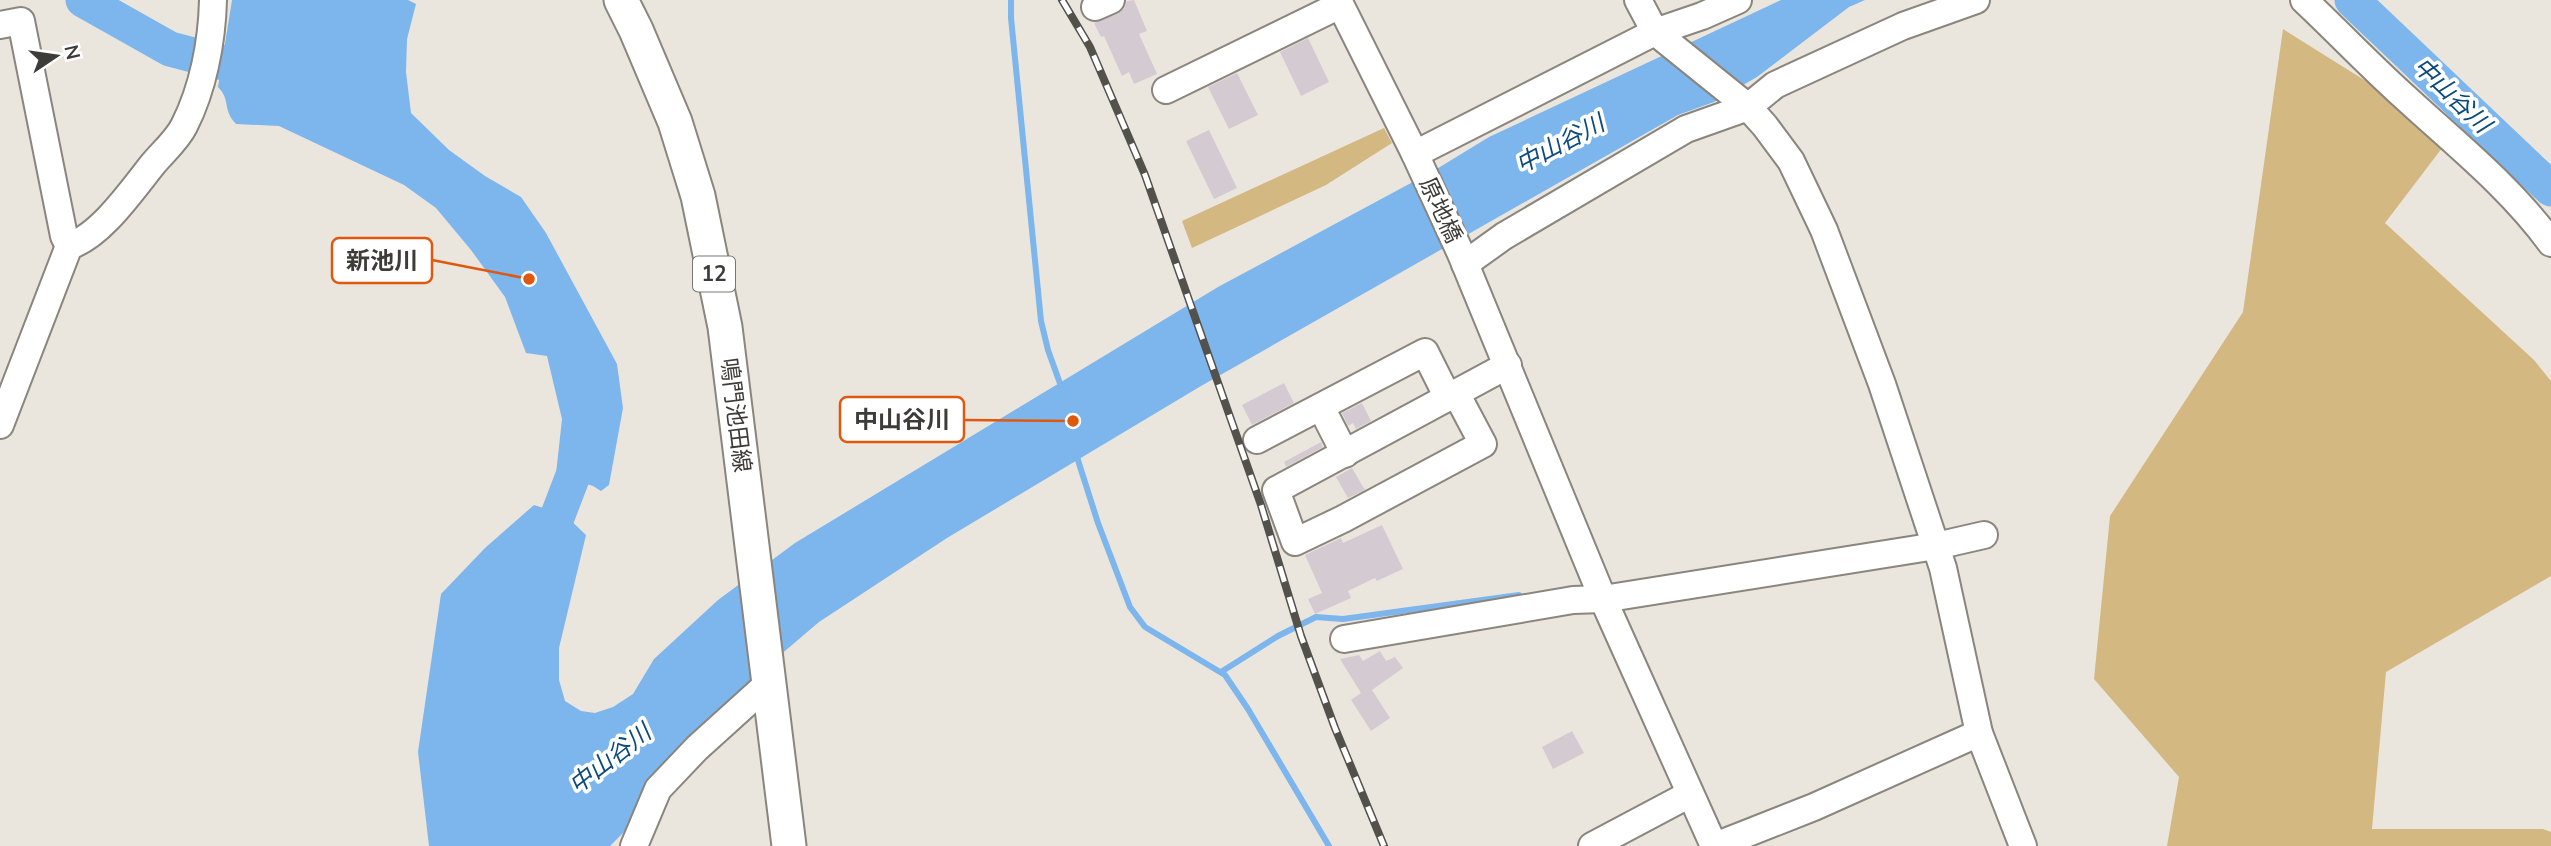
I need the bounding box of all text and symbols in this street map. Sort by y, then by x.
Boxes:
north arrow [21,21,91,91]
text: N [57,43,86,62]
water label: 中山谷川 [2406,50,2500,142]
water label: 中山谷川 [1510,106,1613,181]
street label: 原地橋 [1412,172,1469,248]
callout: 新池川 [332,238,432,283]
text: 新池川 [346,245,418,277]
road number: 12 [693,256,735,292]
street label: 鳴門池田線 [713,356,758,474]
callout: 中山谷川 [840,397,964,442]
text: 中山谷川 [854,404,950,436]
water label: 中山谷川 [562,715,660,801]

